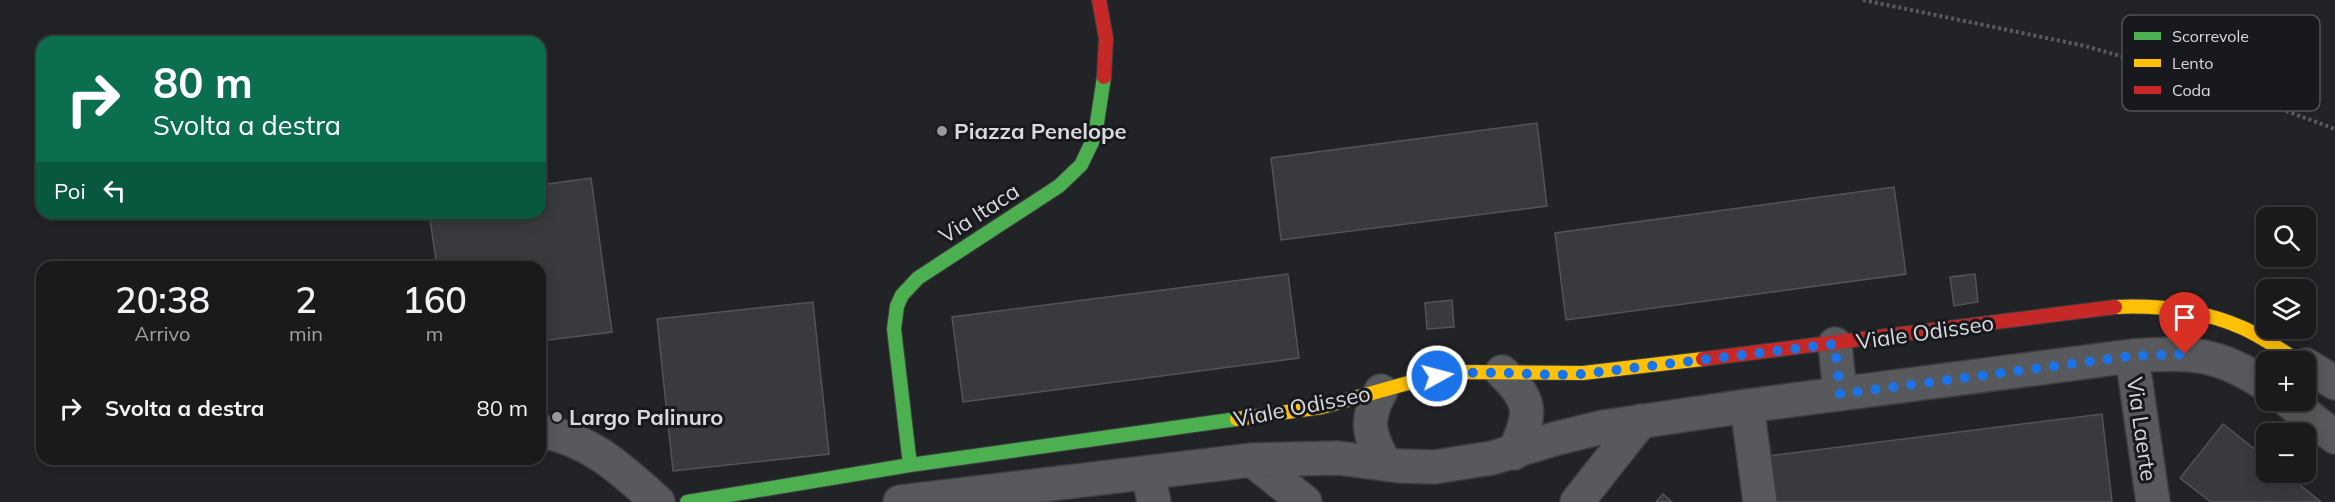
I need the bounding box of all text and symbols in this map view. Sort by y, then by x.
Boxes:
legend [2122,15,2320,111]
text: Scorrevole [2172,26,2249,46]
text: Lento [2172,53,2213,73]
text: 80 m [153,56,253,109]
icon: right [54,60,132,138]
text: Coda [2172,80,2211,100]
text: Svolta a destra [153,108,341,142]
place label: Piazza Penelope [954,117,1127,145]
marker: Piazza Penelope [935,124,949,138]
icon: left [98,174,131,207]
text: Poi [54,177,86,205]
street label: Via Itaca [934,177,1024,249]
map controls [2256,207,2316,483]
button: search [2256,207,2316,267]
text: 20:38 [115,277,210,322]
text: 2 [295,277,317,322]
text: 160 [402,277,467,322]
button: layers [2256,279,2316,339]
pin [2159,292,2210,354]
icon: arrive [2168,301,2201,334]
street label: Viale Odisseo [1854,308,1996,356]
text: Arrivo [135,321,190,346]
text: min [289,321,323,346]
text: m [426,321,443,346]
position arrow [1405,344,1469,408]
button: + [2256,351,2316,411]
street label: Via Laerte [2121,375,2163,483]
street label: Viale Odisseo [1231,379,1373,433]
icon: right [54,392,87,425]
text: Svolta a destra [105,394,264,422]
text: 80 m [477,394,528,422]
place label: Largo Palinuro [569,403,723,431]
marker: Largo Palinuro [550,410,564,424]
button: − [2256,423,2316,483]

